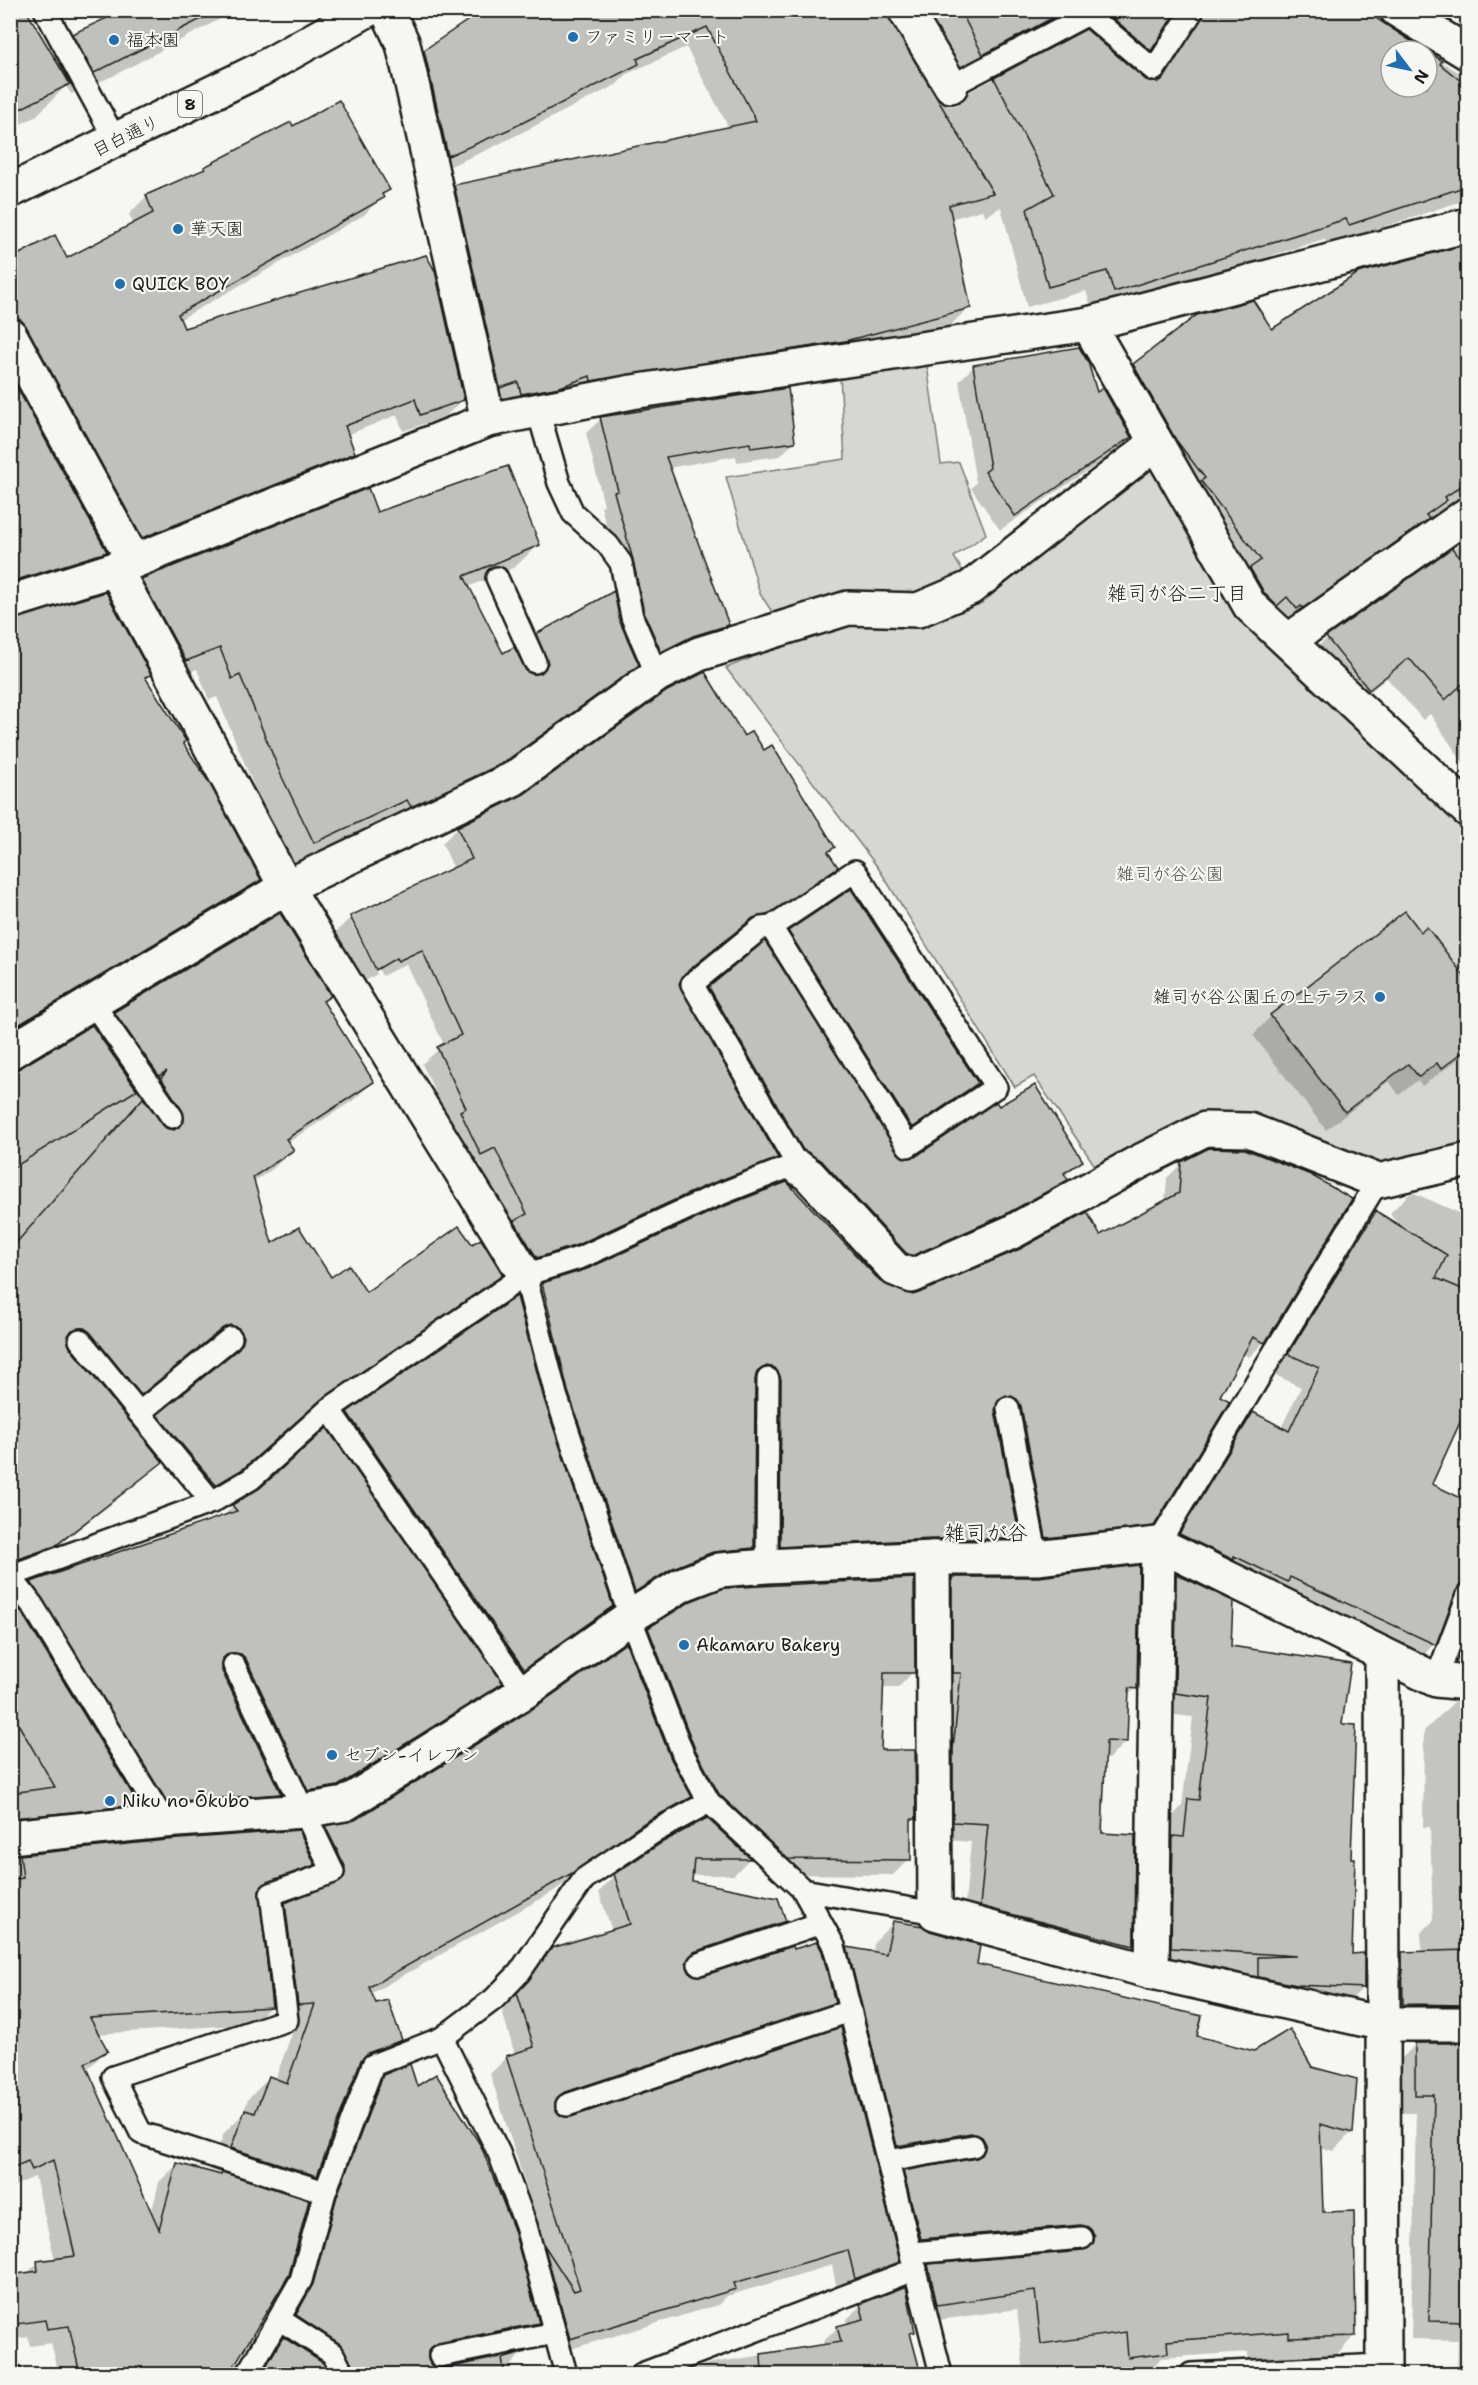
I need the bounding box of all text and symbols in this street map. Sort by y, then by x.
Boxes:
place label: ファミリーマート [585,25,729,49]
place label: 福本園 [126,28,180,52]
marker: ファミリーマート [566,30,580,44]
marker: 福本園 [107,33,121,47]
north arrow [1379,39,1439,99]
text: N [1409,66,1434,88]
road number: 8 [178,91,202,117]
street label: 目白通り [88,109,164,163]
place label: 華天園 [190,217,244,241]
marker: 華天園 [171,222,185,236]
place label: QUICK BOY [132,272,229,296]
marker: QUICK BOY [113,277,127,291]
district label: 雑司が谷二丁目 [1107,580,1247,606]
park label: 雑司が谷公園 [1116,862,1224,886]
place label: 雑司が谷公園丘の上テラス [1153,985,1368,1009]
marker: 雑司が谷公園丘の上テラス [1373,990,1387,1004]
district label: 雑司が谷 [944,1519,1028,1547]
place label: Akamaru Bakery [696,1633,840,1657]
marker: Akamaru Bakery [677,1638,691,1652]
place label: セブン-イレブン [344,1743,479,1767]
marker: セブン-イレブン [325,1748,339,1762]
place label: Niku no Ōkubo [122,1789,249,1813]
marker: Niku no Ōkubo [103,1794,117,1808]

